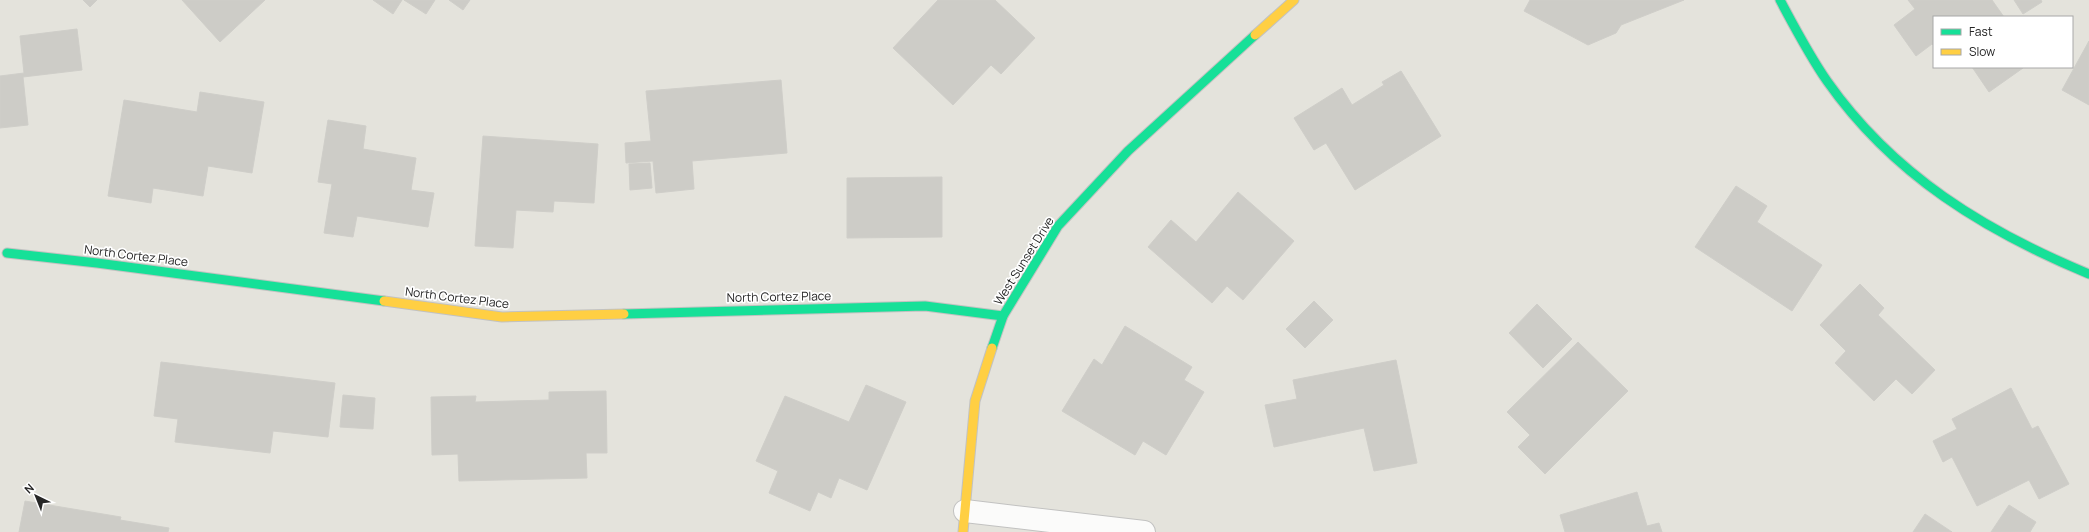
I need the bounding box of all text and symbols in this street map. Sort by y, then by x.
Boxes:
legend [1933,16,2073,68]
text: Fast [1969,23,1993,40]
text: Slow [1969,43,1995,60]
street label: West Sunset Drive [990,213,1058,308]
street label: North Cortez Place [83,241,189,270]
street label: North Cortez Place [404,283,510,312]
street label: North Cortez Place [727,287,831,306]
north arrow [16,476,56,516]
text: N [21,480,37,497]

